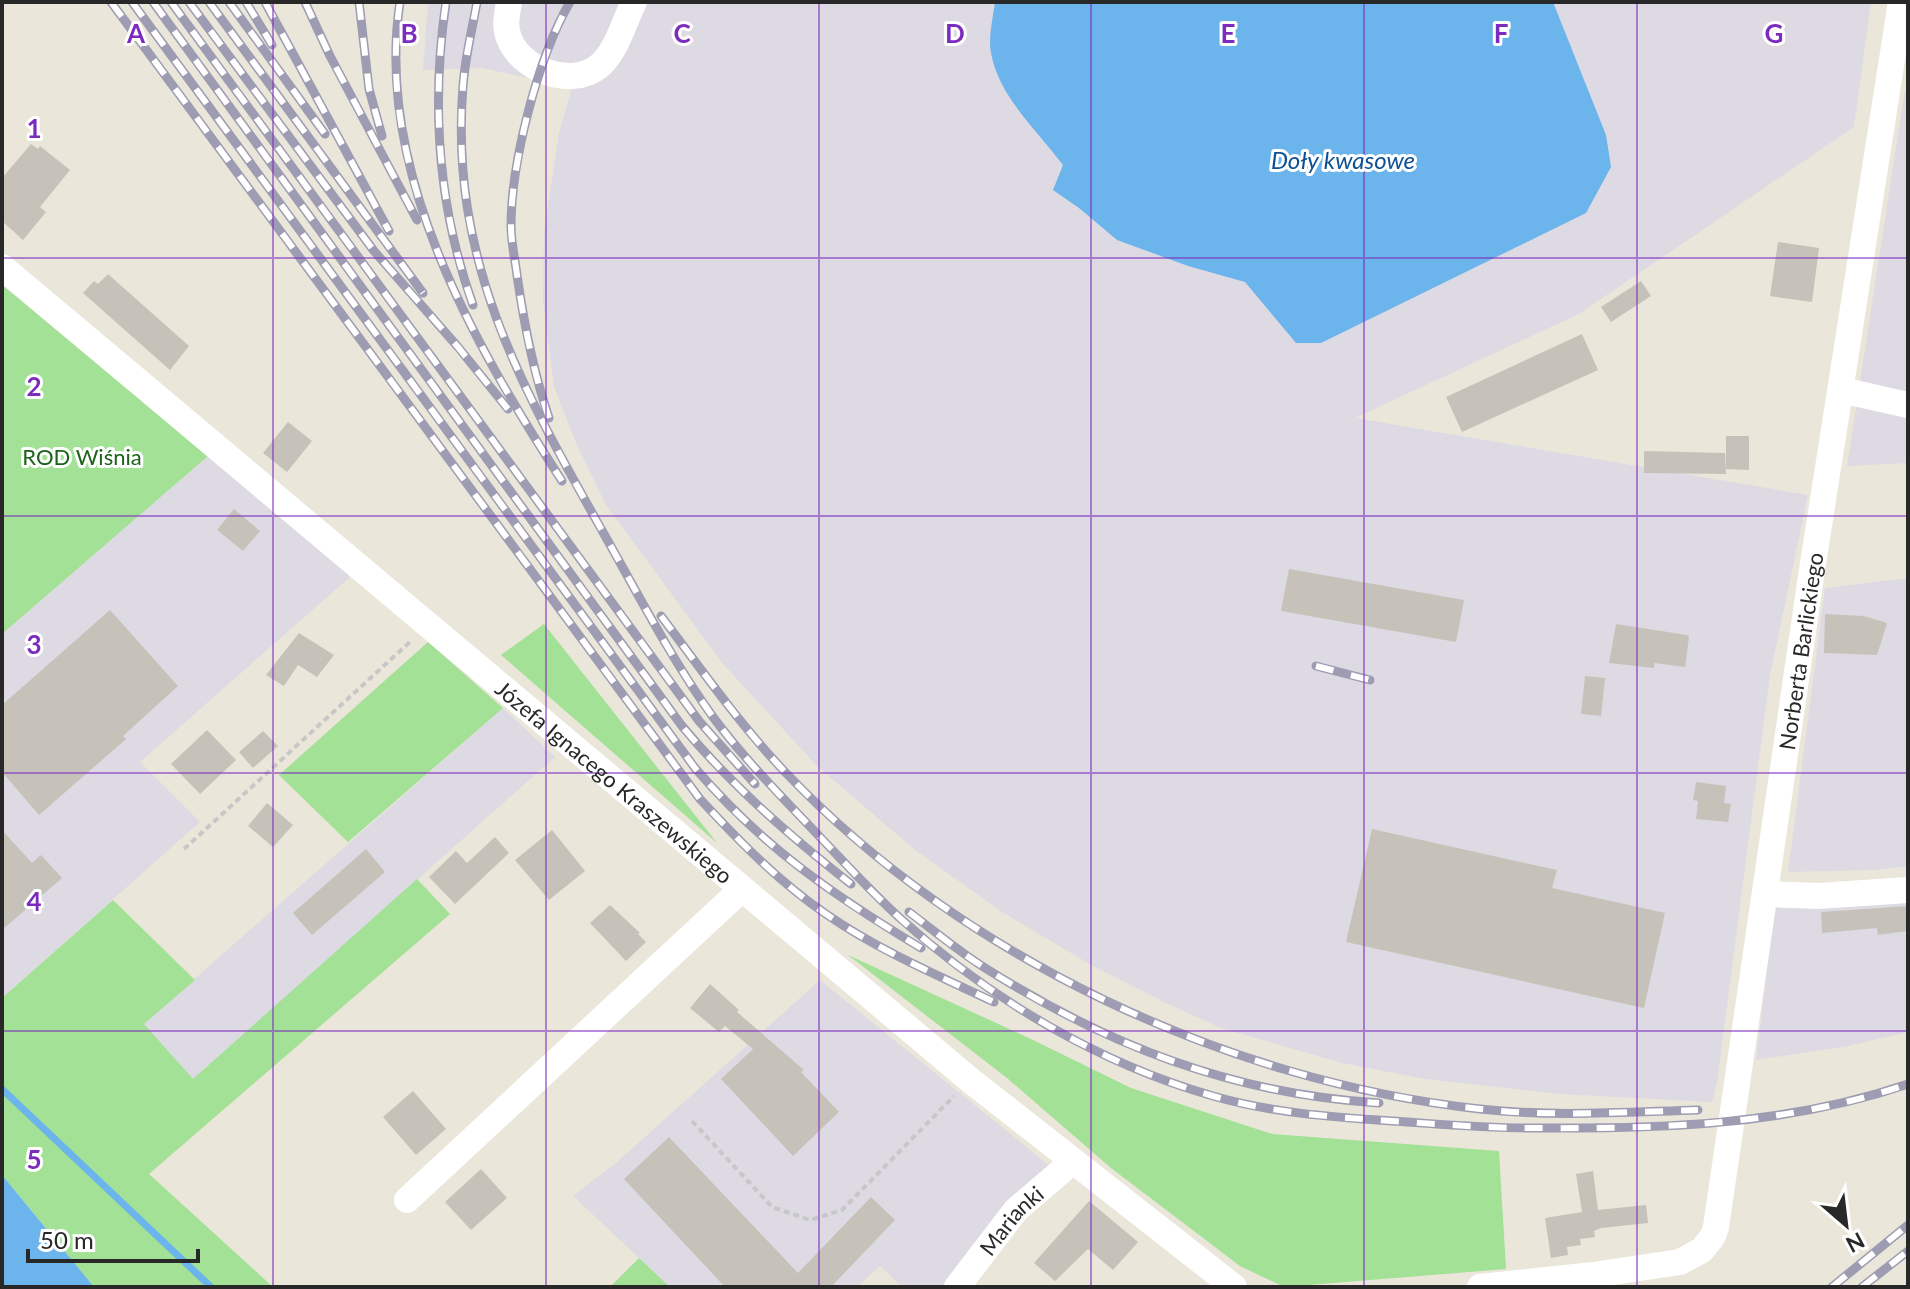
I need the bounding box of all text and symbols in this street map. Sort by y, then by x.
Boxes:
text: A [126,17,146,49]
text: B [400,17,418,49]
text: C [673,17,691,49]
text: D [945,17,965,49]
text: E [1221,17,1235,49]
text: F [1494,17,1508,49]
text: G [1765,17,1783,49]
text: 1 [26,112,42,144]
water label: Doły kwasowe [1271,145,1415,174]
text: 2 [26,370,42,402]
park label: ROD Wiśnia [22,443,142,470]
street label: Norberta Barlickiego [1772,550,1828,752]
text: 3 [26,628,42,660]
street label: Józefa Ignacego Kraszewskiego [491,674,739,889]
text: 4 [26,885,42,917]
text: 5 [26,1143,42,1175]
street label: Marianki [973,1180,1048,1260]
north arrow [1806,1185,1886,1265]
scale bar [28,1213,198,1263]
text: 50 m [40,1225,94,1254]
text: N [1842,1227,1869,1259]

